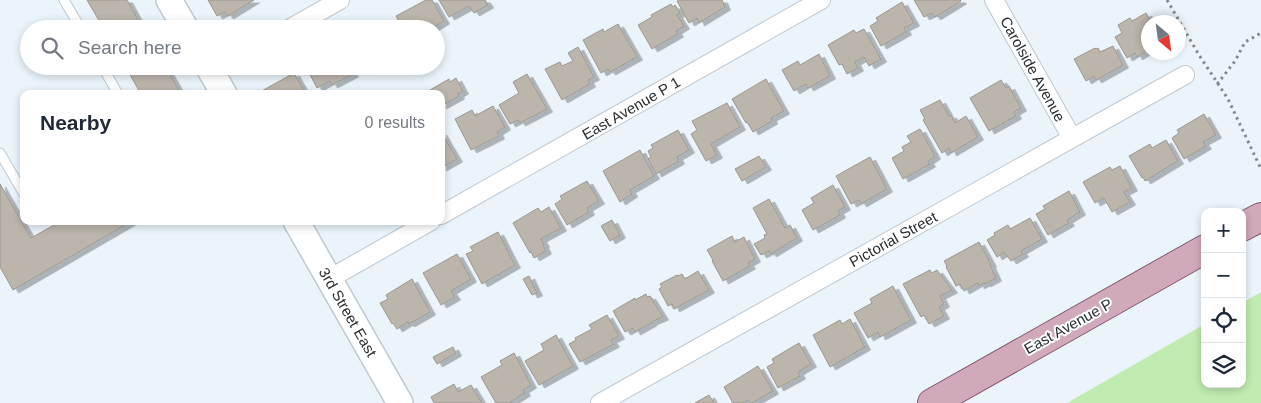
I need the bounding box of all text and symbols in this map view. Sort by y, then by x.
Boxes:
street label: Carolside Avenue [997,14,1069,124]
north arrow [1141,15,1186,60]
search box [20,20,445,75]
icon: search [38,34,66,62]
text: Search here [78,37,182,58]
street label: East Avenue P 1 [579,73,683,143]
text: Nearby [40,111,111,134]
text: 0 results [365,114,425,131]
street label: Pictorial Street [846,208,940,270]
map controls [1201,208,1246,388]
button: + [1201,208,1246,253]
button: − [1201,253,1246,298]
street label: 3rd Street East [316,264,381,360]
street label: East Avenue P [1021,295,1115,357]
button: locate [1201,298,1246,343]
button: layers [1201,343,1246,388]

